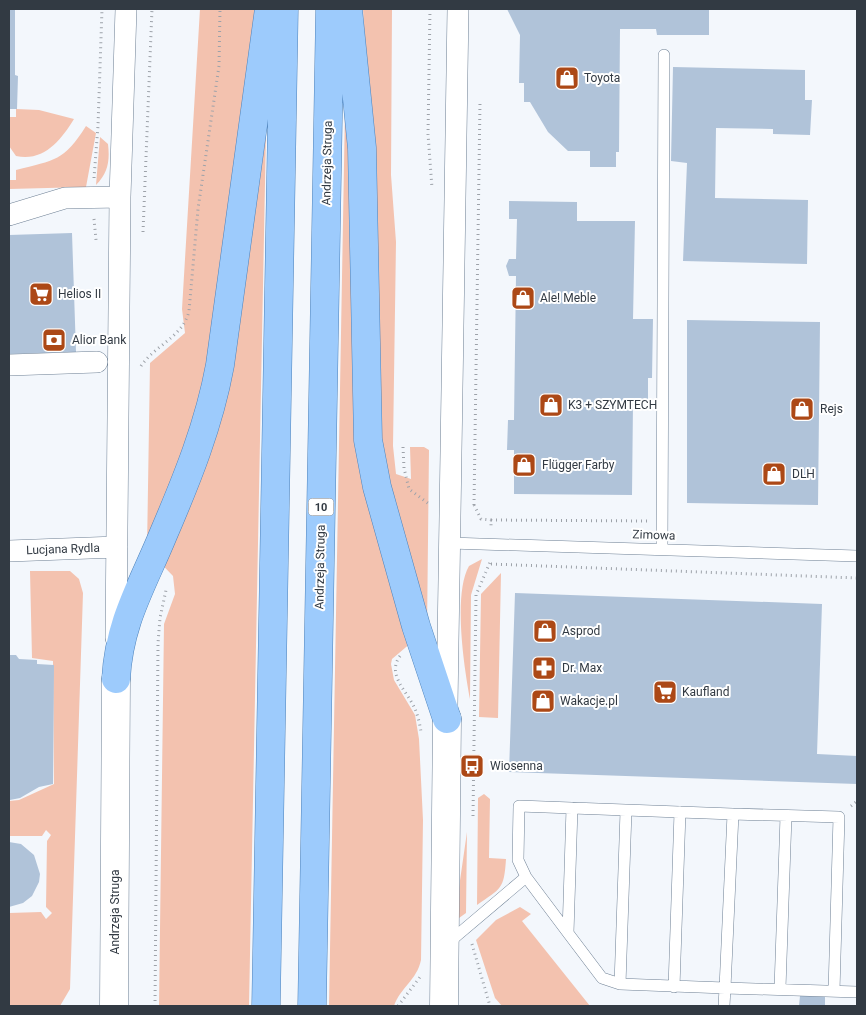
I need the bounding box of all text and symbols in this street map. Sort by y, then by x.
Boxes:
shop icon: Toyota [554,65,580,91]
place label: Toyota [584,71,620,85]
street label: Andrzeja Struga [319,120,335,206]
supermarket icon: Helios II [28,281,54,307]
shop icon: Ale! Meble [510,285,536,311]
place label: Helios II [58,287,101,301]
place label: Ale! Meble [540,291,596,305]
bank icon: Alior Bank [41,327,67,353]
place label: Alior Bank [72,333,127,347]
shop icon: K3 + SZYMTECH [538,392,564,418]
shop icon: Rejs [789,396,815,422]
place label: K3 + SZYMTECH [568,398,657,412]
place label: Rejs [820,402,843,416]
shop icon: Flügger Farby [511,452,537,478]
place label: Flügger Farby [542,458,615,472]
shop icon: DLH [761,461,787,487]
place label: DLH [792,467,815,481]
road number: 10 [308,498,334,516]
street label: Andrzeja Struga [312,524,328,610]
street label: Zimowa [632,527,676,543]
street label: Lucjana Rydla [26,541,100,557]
shop icon: Asprod [532,618,558,644]
place label: Asprod [562,624,600,638]
pharmacy icon: Dr. Max [531,655,557,681]
place label: Dr. Max [562,661,602,675]
supermarket icon: Kaufland [652,679,678,705]
place label: Kaufland [682,685,729,699]
shop icon: Wakacje.pl [530,688,556,714]
place label: Wakacje.pl [560,694,618,708]
bus stop icon: Wiosenna [459,753,485,779]
place label: Wiosenna [490,759,543,773]
street label: Andrzeja Struga [108,870,122,954]

